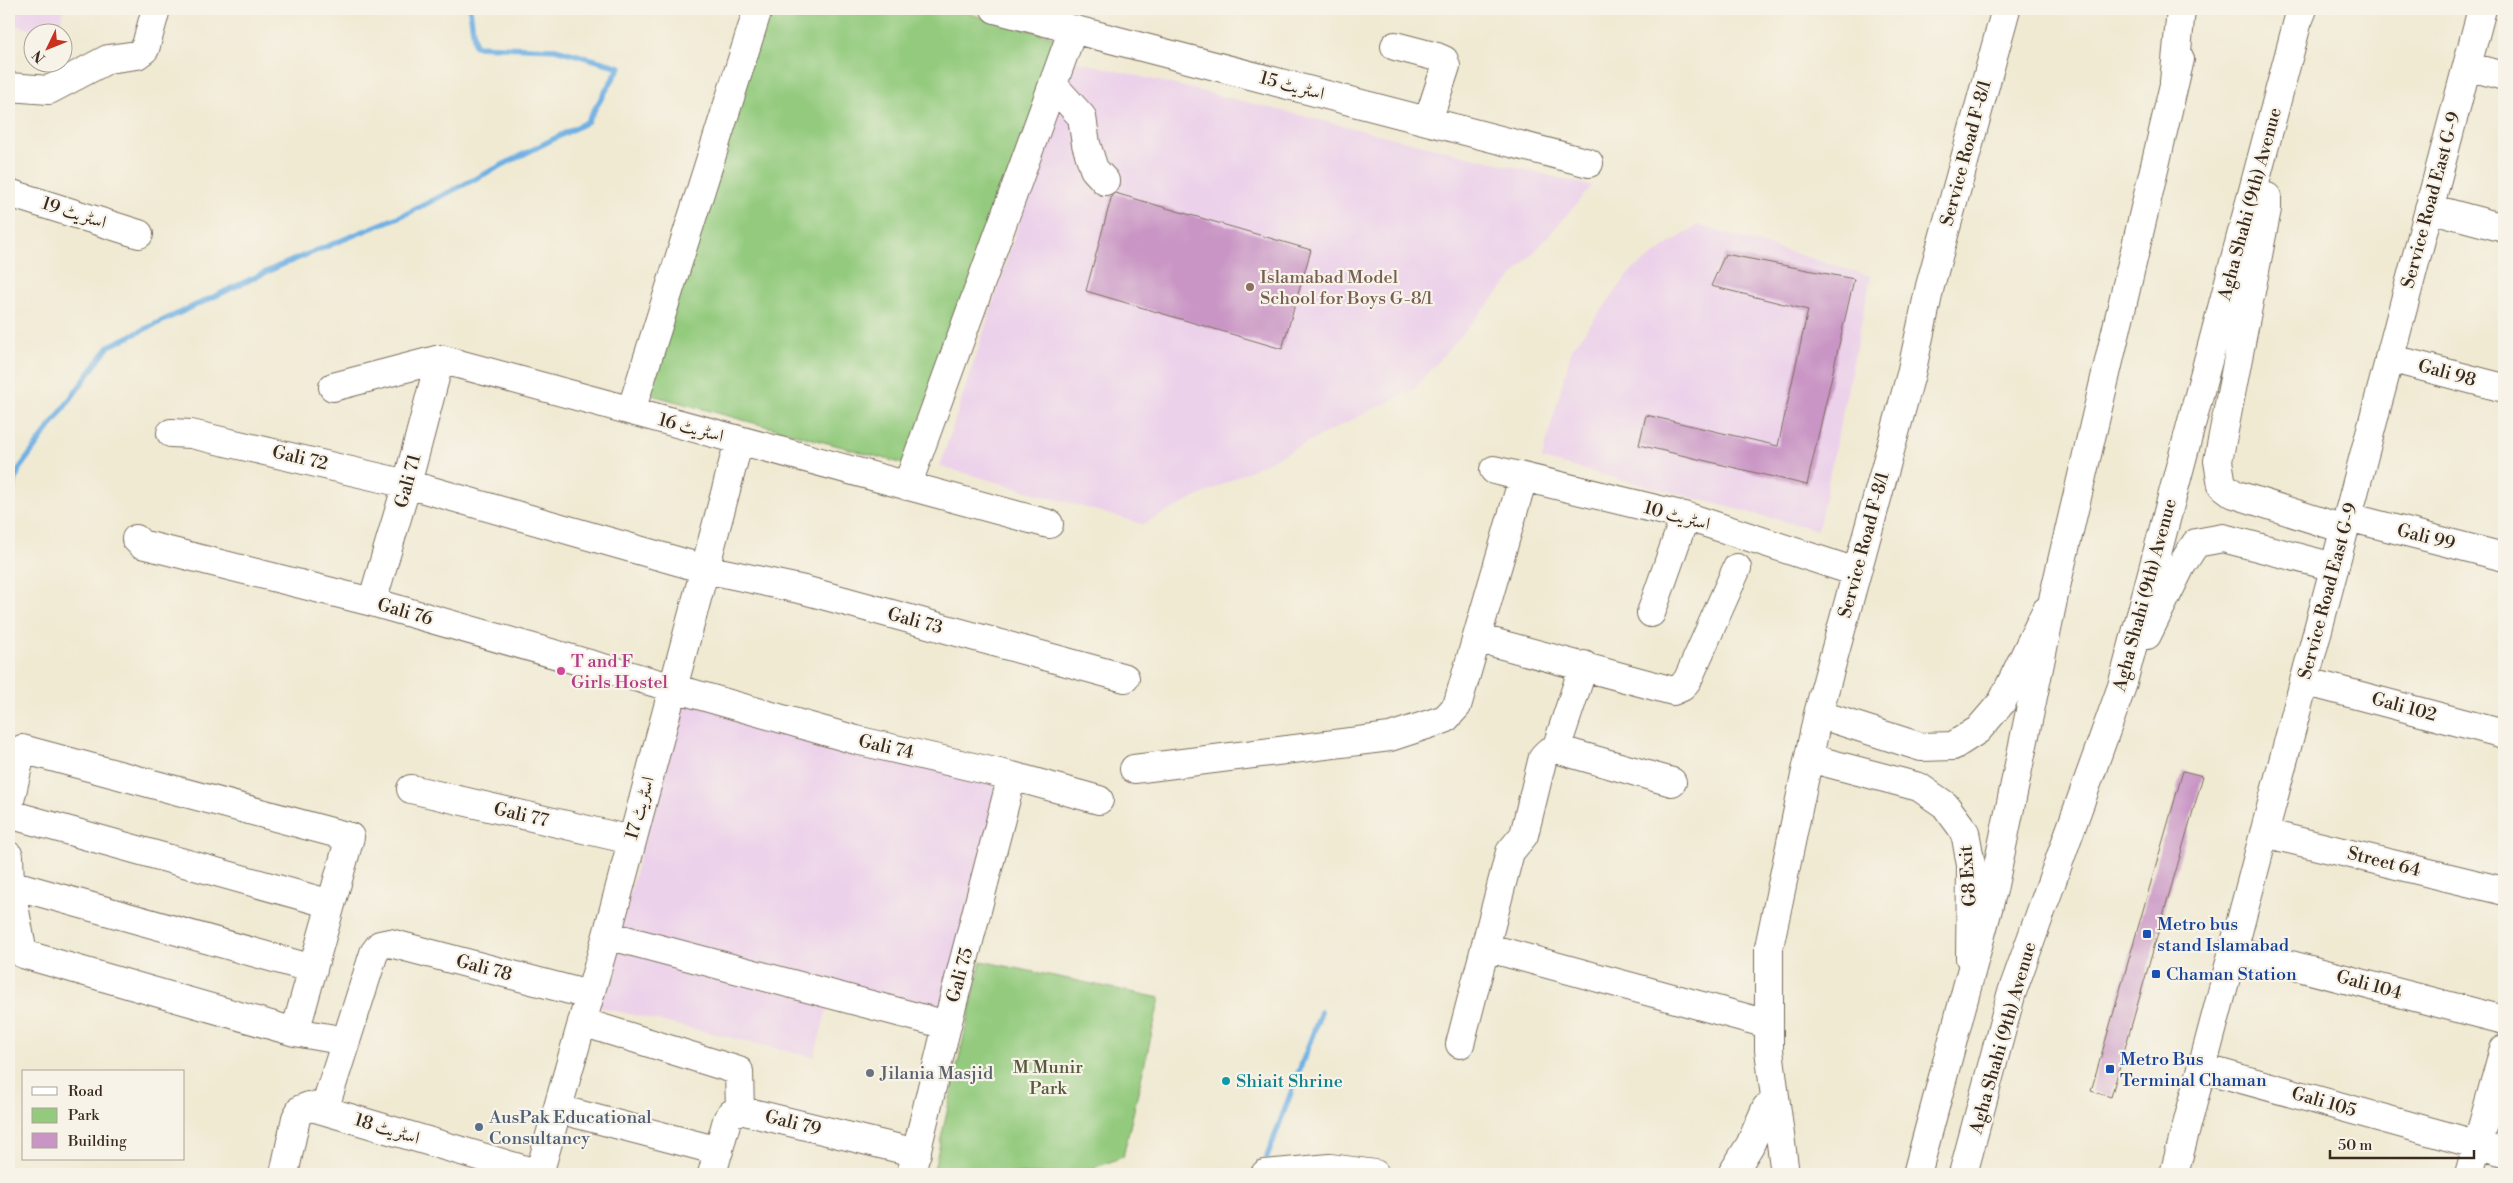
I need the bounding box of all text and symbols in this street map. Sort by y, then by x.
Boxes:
north arrow [22,22,72,72]
text: N [29,46,50,66]
street label: اسٹریٹ 15 [1257,66,1327,106]
street label: Service Road F-8/1 [1935,77,1997,229]
street label: Agha Shahi (9th) Avenue [2213,105,2287,304]
street label: Service Road East G-9 [2396,109,2466,291]
street label: اسٹریٹ 19 [39,192,109,234]
place label: Islamabad Model School for Boys G-8/1 [1260,266,1433,310]
marker: Islamabad Model School for Boys G-8/1 [1244,281,1256,293]
street label: Gali 98 [2415,354,2479,392]
street label: اسٹریٹ 16 [656,408,726,448]
street label: Gali 72 [270,440,330,476]
street label: Gali 71 [390,451,426,510]
street label: Service Road F-8/1 [1833,469,1895,621]
street label: اسٹریٹ 10 [1641,496,1713,536]
street label: Agha Shahi (9th) Avenue [2108,496,2182,695]
street label: Service Road East G-9 [2293,500,2363,682]
street label: Gali 99 [2395,519,2458,555]
street label: Gali 76 [375,593,436,631]
street label: Gali 73 [885,603,945,639]
place label: T and F Girls Hostel [571,650,668,694]
marker: T and F Girls Hostel [555,665,567,677]
street label: Gali 102 [2369,687,2439,727]
street label: Gali 74 [856,729,916,765]
street label: اسٹریٹ 17 [620,774,660,842]
street label: Gali 77 [491,798,551,832]
street label: Street 64 [2345,842,2423,882]
street label: G8 Exit [1954,844,1982,908]
place label: Metro bus stand Islamabad [2157,913,2290,957]
marker: Metro bus stand Islamabad [2141,928,2153,940]
street label: Agha Shahi (9th) Avenue [1964,939,2041,1138]
street label: Gali 75 [942,945,978,1005]
street label: Gali 78 [453,950,515,986]
place label: Chaman Station [2166,963,2297,986]
street label: Gali 104 [2334,965,2405,1005]
marker: Chaman Station [2150,968,2162,980]
place label: Metro Bus Terminal Chaman [2120,1048,2267,1092]
park label: M Munir Park [1013,1056,1083,1100]
place label: Jilania Masjid [879,1062,994,1085]
marker: Metro Bus Terminal Chaman [2104,1063,2116,1075]
marker: Jilania Masjid [864,1067,876,1079]
legend [22,1070,185,1160]
place label: Shiait Shrine [1236,1070,1343,1093]
marker: Shiait Shrine [1220,1075,1232,1087]
text: Road [68,1082,103,1101]
street label: Gali 105 [2289,1082,2359,1122]
street label: Gali 79 [763,1105,824,1141]
text: Park [68,1106,100,1125]
place label: AusPak Educational Consultancy [488,1106,652,1150]
street label: اسٹریٹ 18 [352,1108,422,1150]
marker: AusPak Educational Consultancy [473,1121,485,1133]
scale bar [2330,1128,2474,1160]
text: Building [67,1132,127,1151]
text: 50 m [2338,1136,2372,1155]

